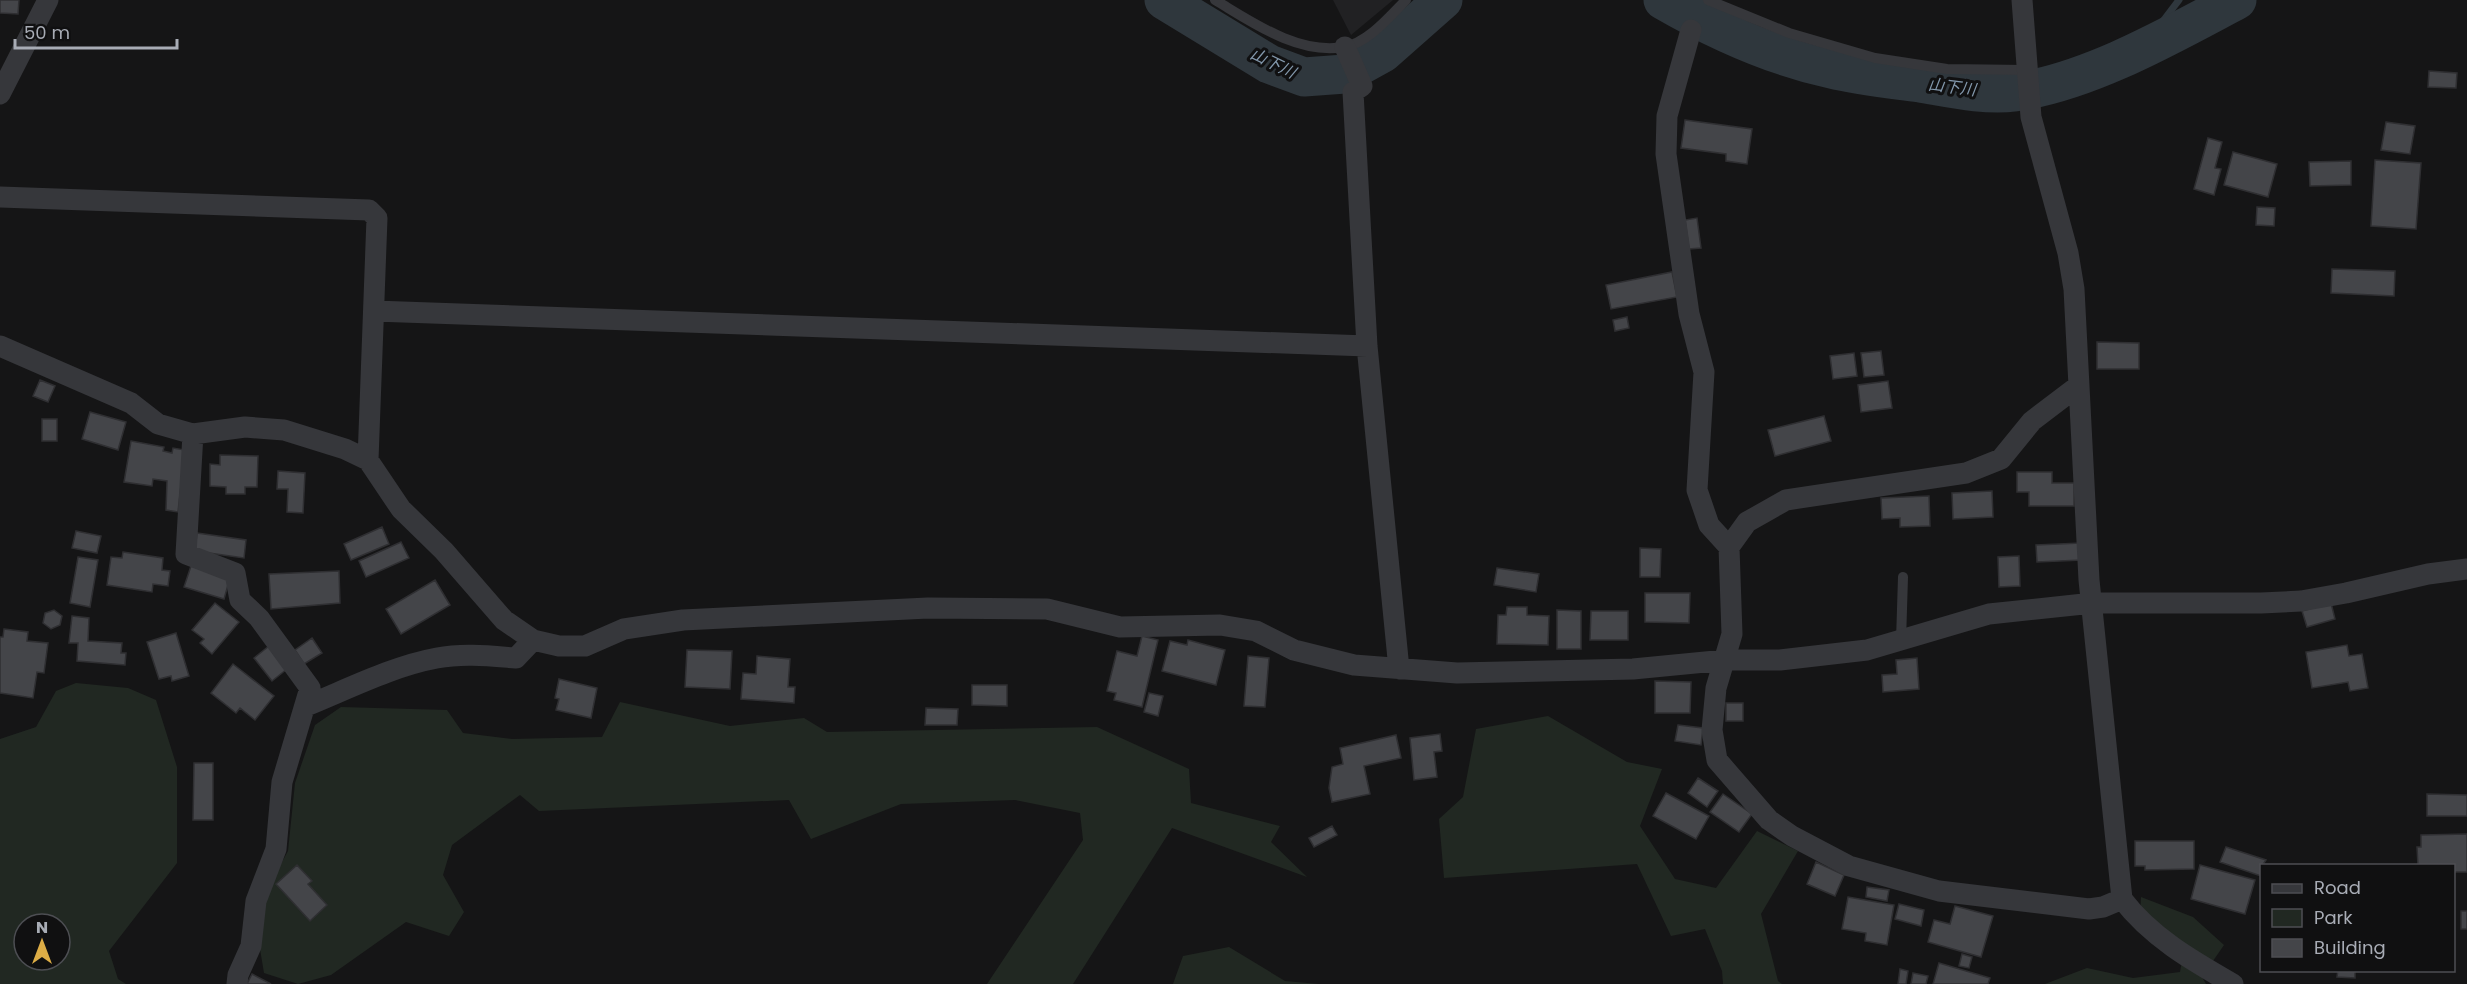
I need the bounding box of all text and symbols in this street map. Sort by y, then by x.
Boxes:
scale bar [15,12,177,50]
text: 50 m [24,20,70,45]
water label: 山下川 [1246,42,1301,85]
water label: 山下川 [1927,73,1979,102]
legend [2260,864,2455,972]
text: Road [2314,875,2361,900]
text: Park [2314,905,2353,930]
north arrow [12,912,72,972]
text: N [36,916,48,939]
text: Building [2314,935,2386,960]

